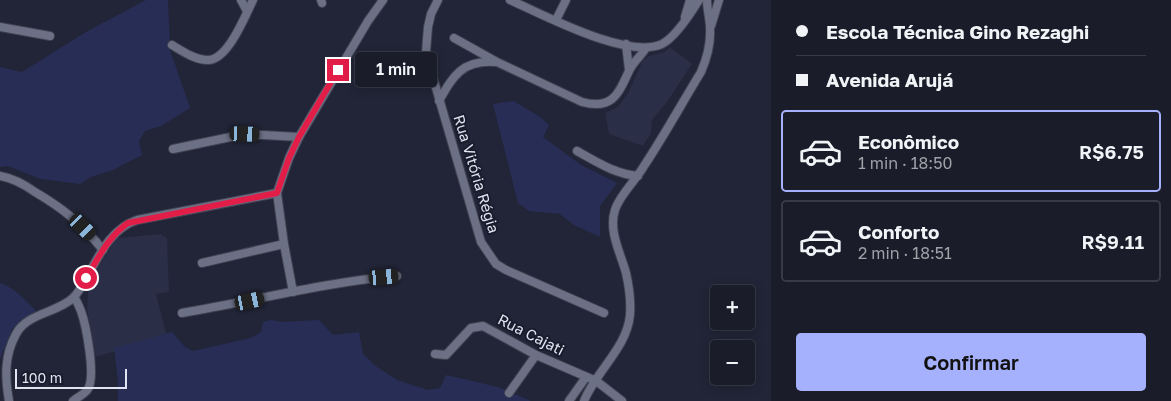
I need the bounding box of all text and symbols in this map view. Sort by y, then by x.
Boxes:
text: Escola Técnica Gino Rezaghi [826,20,1089,43]
callout: 1 min [356,52,438,88]
route end [327,59,349,81]
text: 1 min [376,59,416,79]
text: Avenida Arujá [826,68,953,91]
street label: Rua Vitória Régia [450,112,504,235]
car [229,126,260,142]
icon: car [798,129,843,174]
text: Econômico [858,130,959,153]
text: R$6.75 [1079,140,1144,163]
text: 1 min · 18:50 [858,153,952,173]
car [67,211,98,243]
icon: car [798,219,843,264]
text: Conforto [858,220,939,243]
text: R$9.11 [1081,230,1144,253]
text: 2 min · 18:51 [858,243,952,263]
route start [75,267,97,289]
car [368,268,399,286]
map controls [710,285,755,385]
button: + [710,285,755,330]
car [233,291,266,311]
street label: Rua Cajati [495,310,568,359]
button: Confirmar [796,333,1146,391]
button: − [710,340,755,385]
scale bar [15,366,128,389]
text: 100 m [22,369,62,386]

